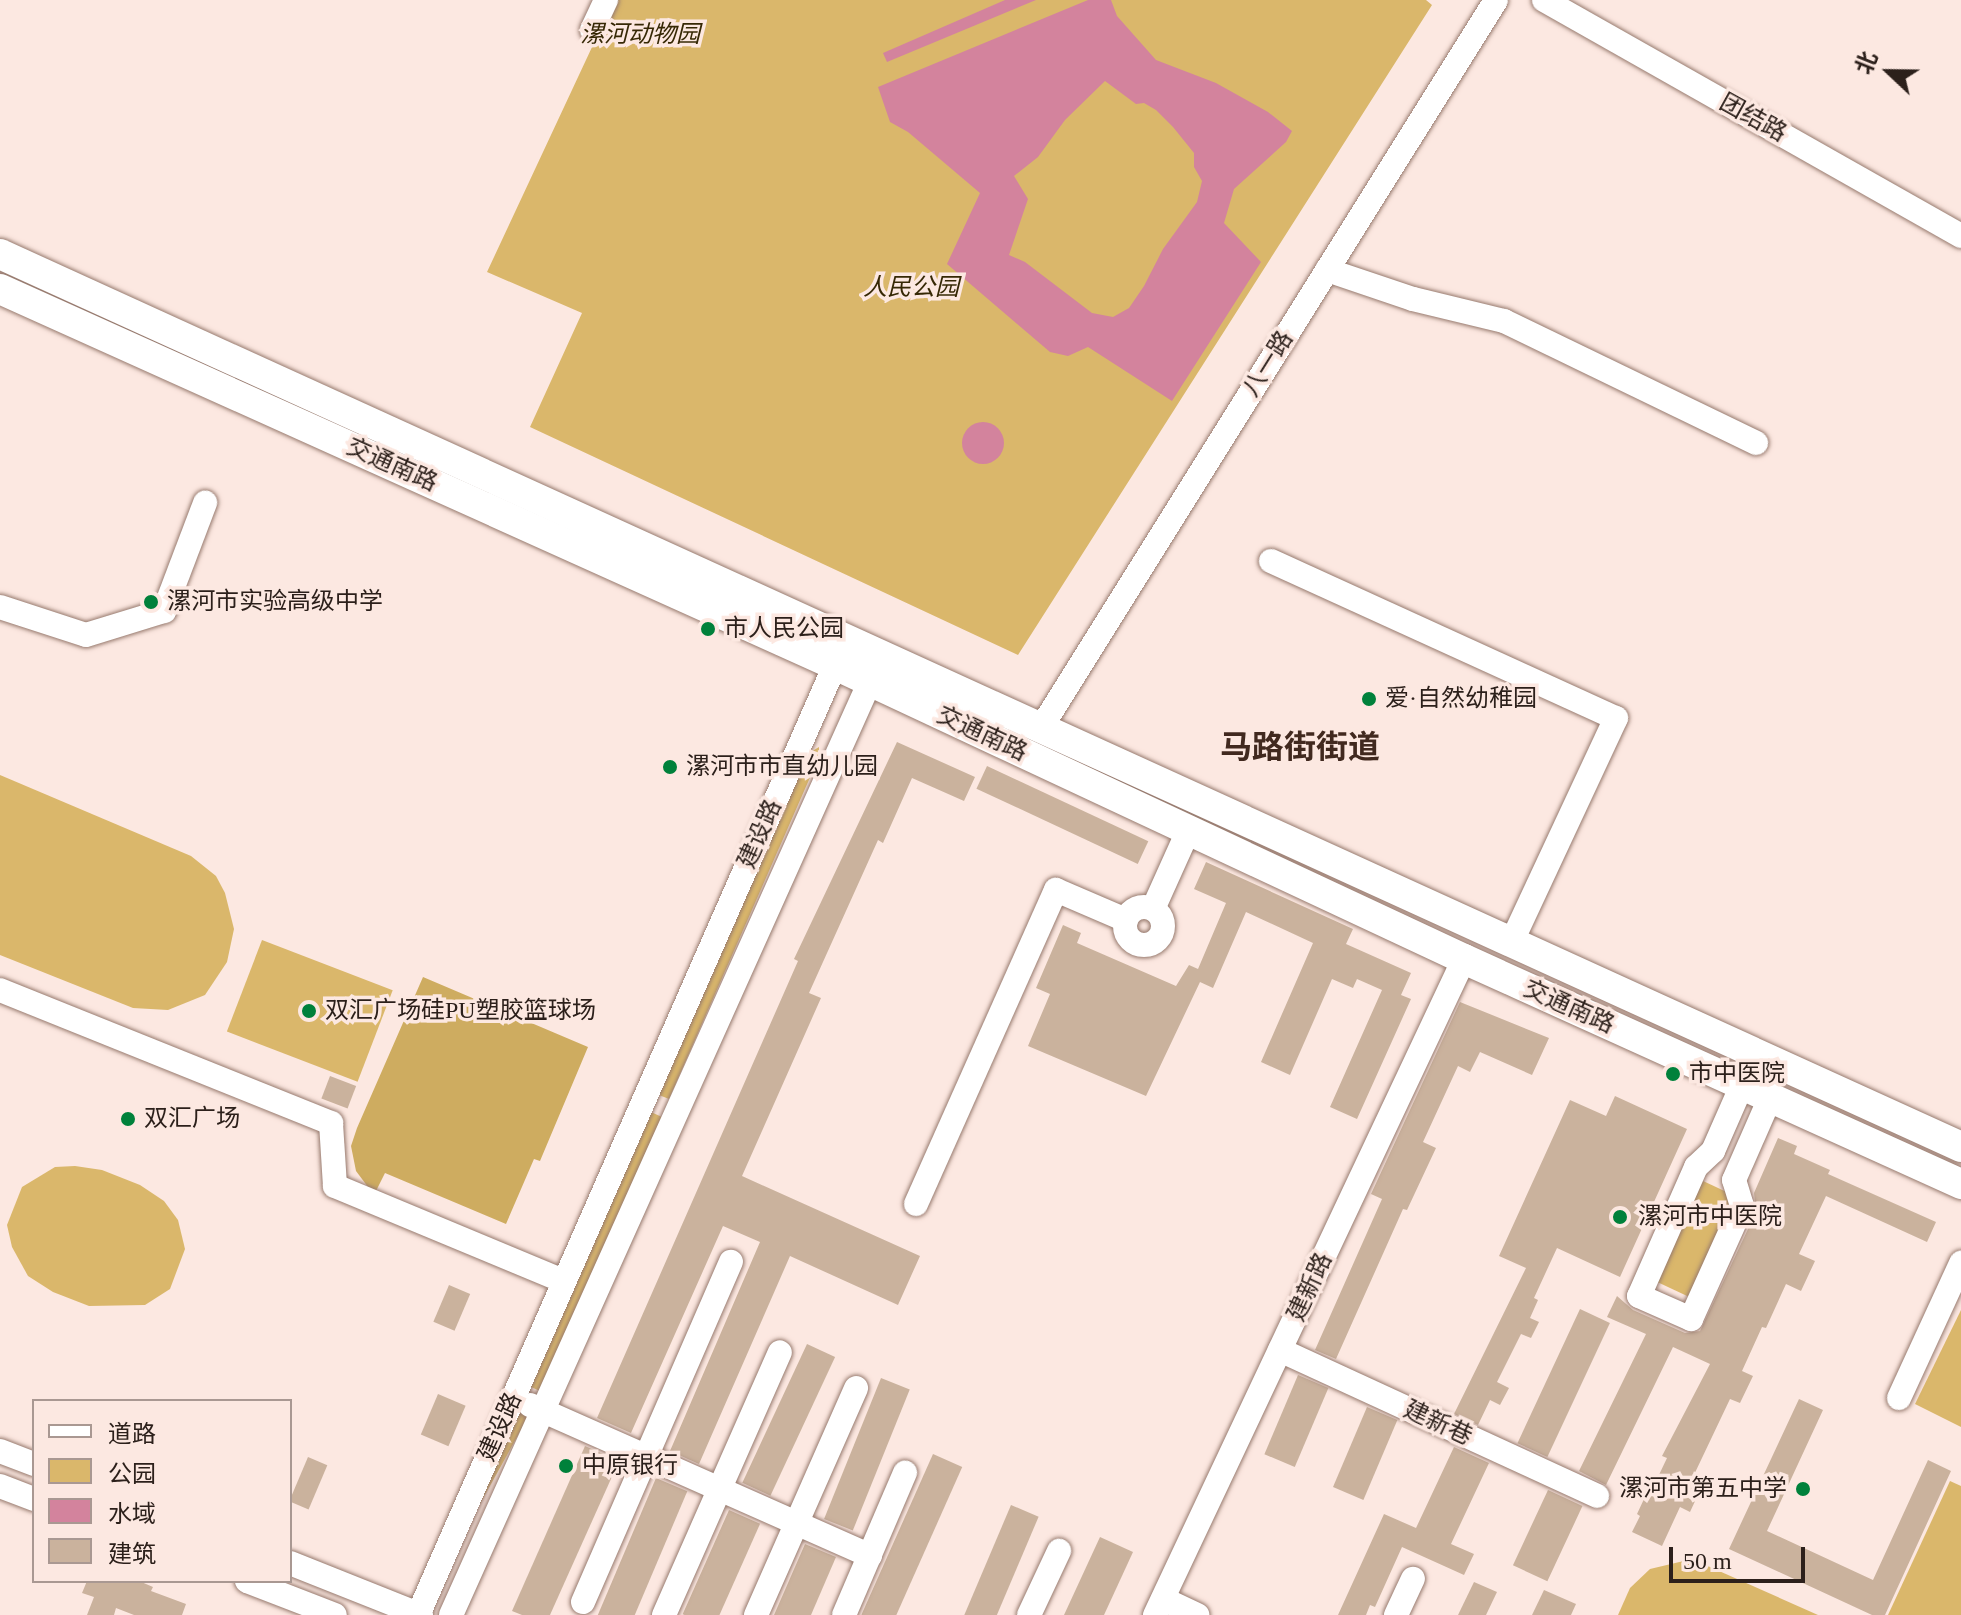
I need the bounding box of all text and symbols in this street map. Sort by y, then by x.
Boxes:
park label: 漯河动物园 [580,21,700,49]
north arrow [1849,32,1929,112]
text: 北 [1851,48,1882,78]
street label: 团结路 [1715,88,1791,148]
park label: 人民公园 [863,274,959,302]
street label: 八一路 [1237,326,1299,402]
street label: 交通南路 [342,432,442,498]
place label: 漯河市实验高级中学 [167,588,383,616]
marker: 漯河市实验高级中学 [142,593,160,611]
place label: 市人民公园 [724,615,844,643]
marker: 市人民公园 [699,620,717,638]
place label: 爱·自然幼稚园 [1385,685,1537,713]
marker: 爱·自然幼稚园 [1360,690,1378,708]
street label: 交通南路 [932,701,1032,767]
district label: 马路街街道 [1220,728,1380,766]
place label: 漯河市市直幼儿园 [686,753,878,781]
marker: 漯河市市直幼儿园 [661,758,679,776]
street label: 建设路 [732,795,788,873]
street label: 交通南路 [1519,974,1619,1040]
place label: 双汇广场硅PU塑胶篮球场 [325,997,596,1025]
marker: 双汇广场硅PU塑胶篮球场 [300,1002,318,1020]
place label: 市中医院 [1689,1060,1785,1088]
marker: 市中医院 [1664,1065,1682,1083]
place label: 双汇广场 [144,1105,240,1133]
marker: 双汇广场 [119,1110,137,1128]
place label: 漯河市中医院 [1638,1203,1782,1231]
marker: 漯河市中医院 [1609,1206,1631,1228]
street label: 建新路 [1282,1248,1338,1326]
street label: 建设路 [472,1388,528,1466]
street label: 建新巷 [1399,1395,1477,1451]
legend [32,1399,292,1583]
text: 道路 [108,1421,156,1447]
place label: 中原银行 [582,1452,678,1480]
marker: 中原银行 [557,1457,575,1475]
text: 公园 [108,1461,156,1487]
place label: 漯河市第五中学 [1619,1475,1787,1503]
marker: 漯河市第五中学 [1794,1480,1812,1498]
text: 水域 [108,1501,156,1527]
scale bar [1673,1531,1809,1581]
text: 建筑 [108,1541,156,1567]
text: 50 m [1683,1548,1732,1574]

